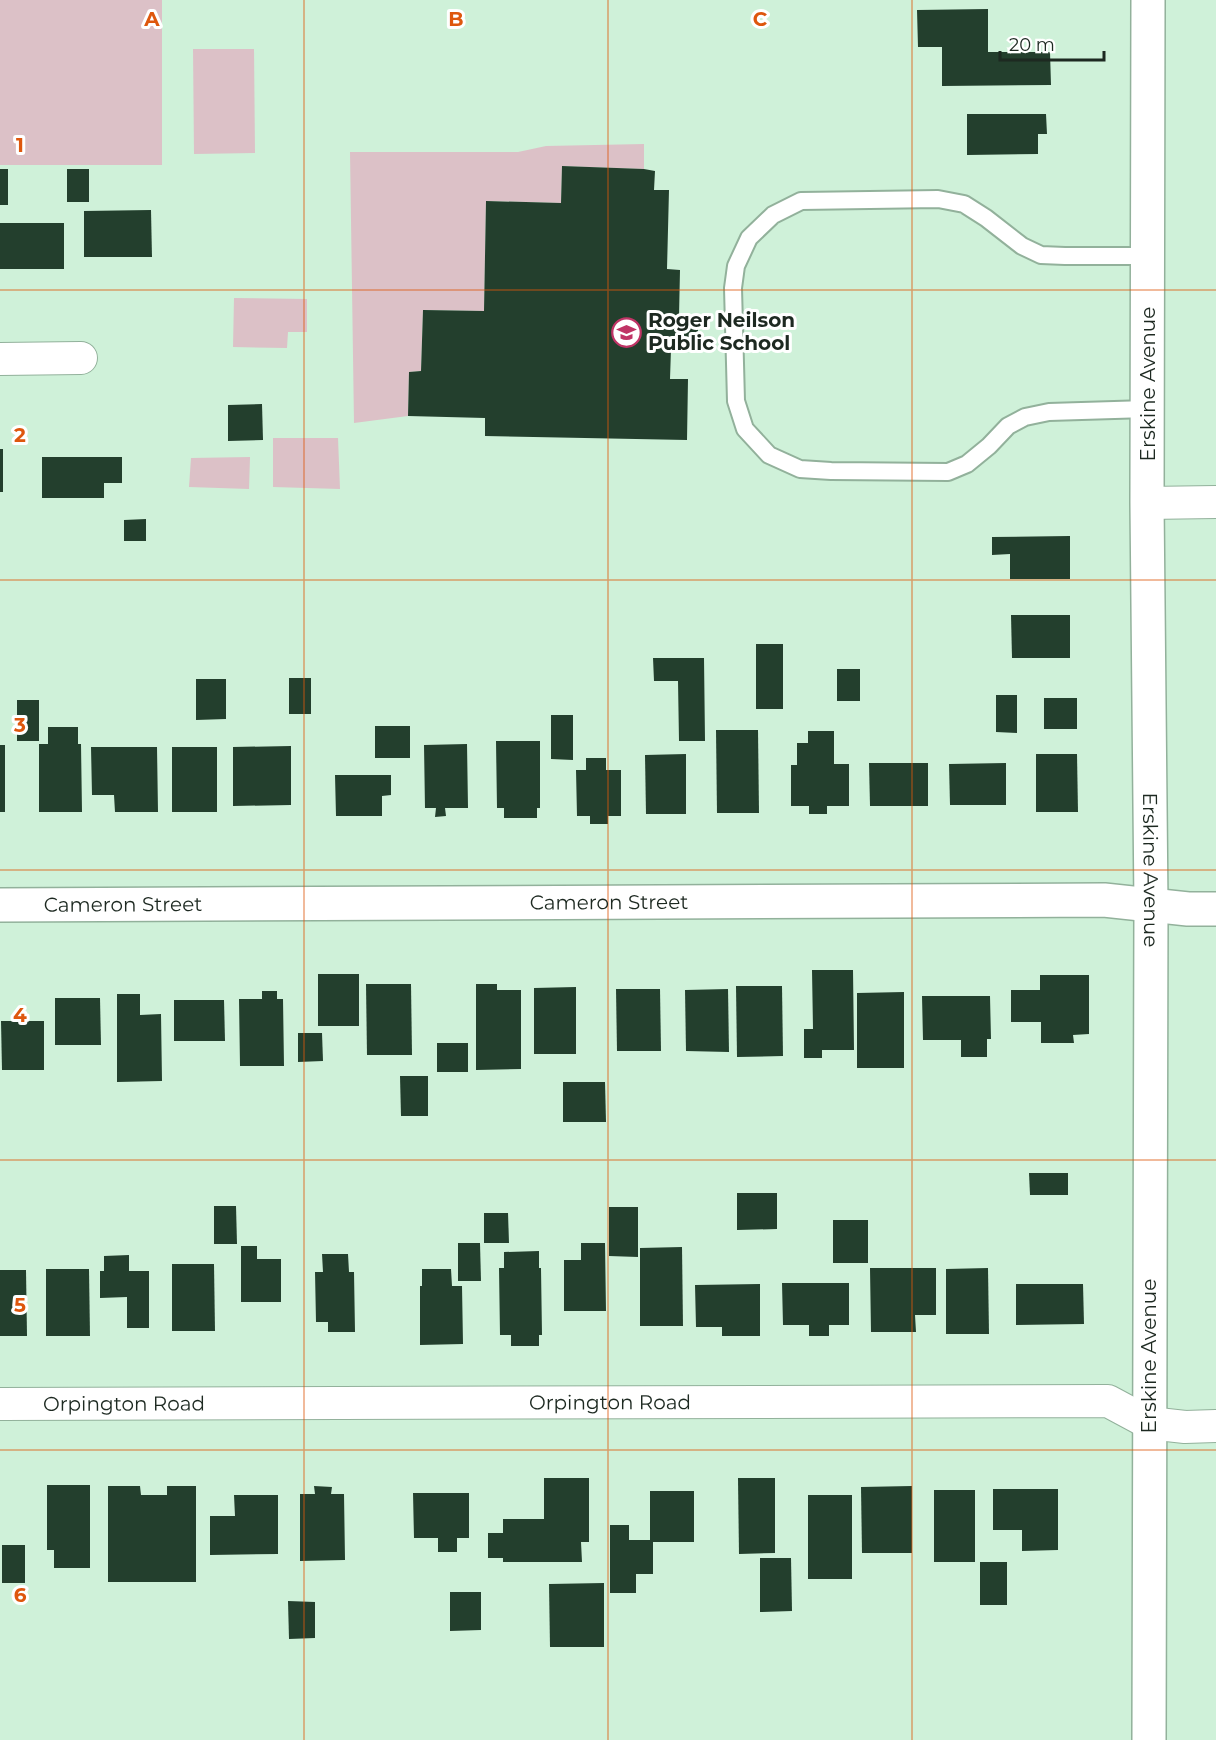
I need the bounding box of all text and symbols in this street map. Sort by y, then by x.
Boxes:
text: A [143,7,160,31]
text: B [448,7,464,31]
text: C [753,7,768,31]
scale bar [1000,24,1104,62]
text: 20 m [1009,34,1055,56]
text: 1 [16,133,24,157]
street label: Erskine Avenue [1136,307,1160,461]
place label: Roger Neilson Public School [648,308,795,355]
school or university icon: Roger Neilson Public School [611,316,643,348]
text: 2 [14,423,26,447]
text: 3 [13,713,26,737]
street label: Erskine Avenue [1138,792,1163,947]
street label: Cameron Street [530,890,688,915]
street label: Cameron Street [44,892,202,917]
text: 4 [13,1003,27,1027]
street label: Erskine Avenue [1137,1279,1161,1433]
text: 5 [14,1293,26,1317]
street label: Orpington Road [529,1390,691,1415]
street label: Orpington Road [43,1391,205,1416]
text: 6 [14,1583,27,1607]

